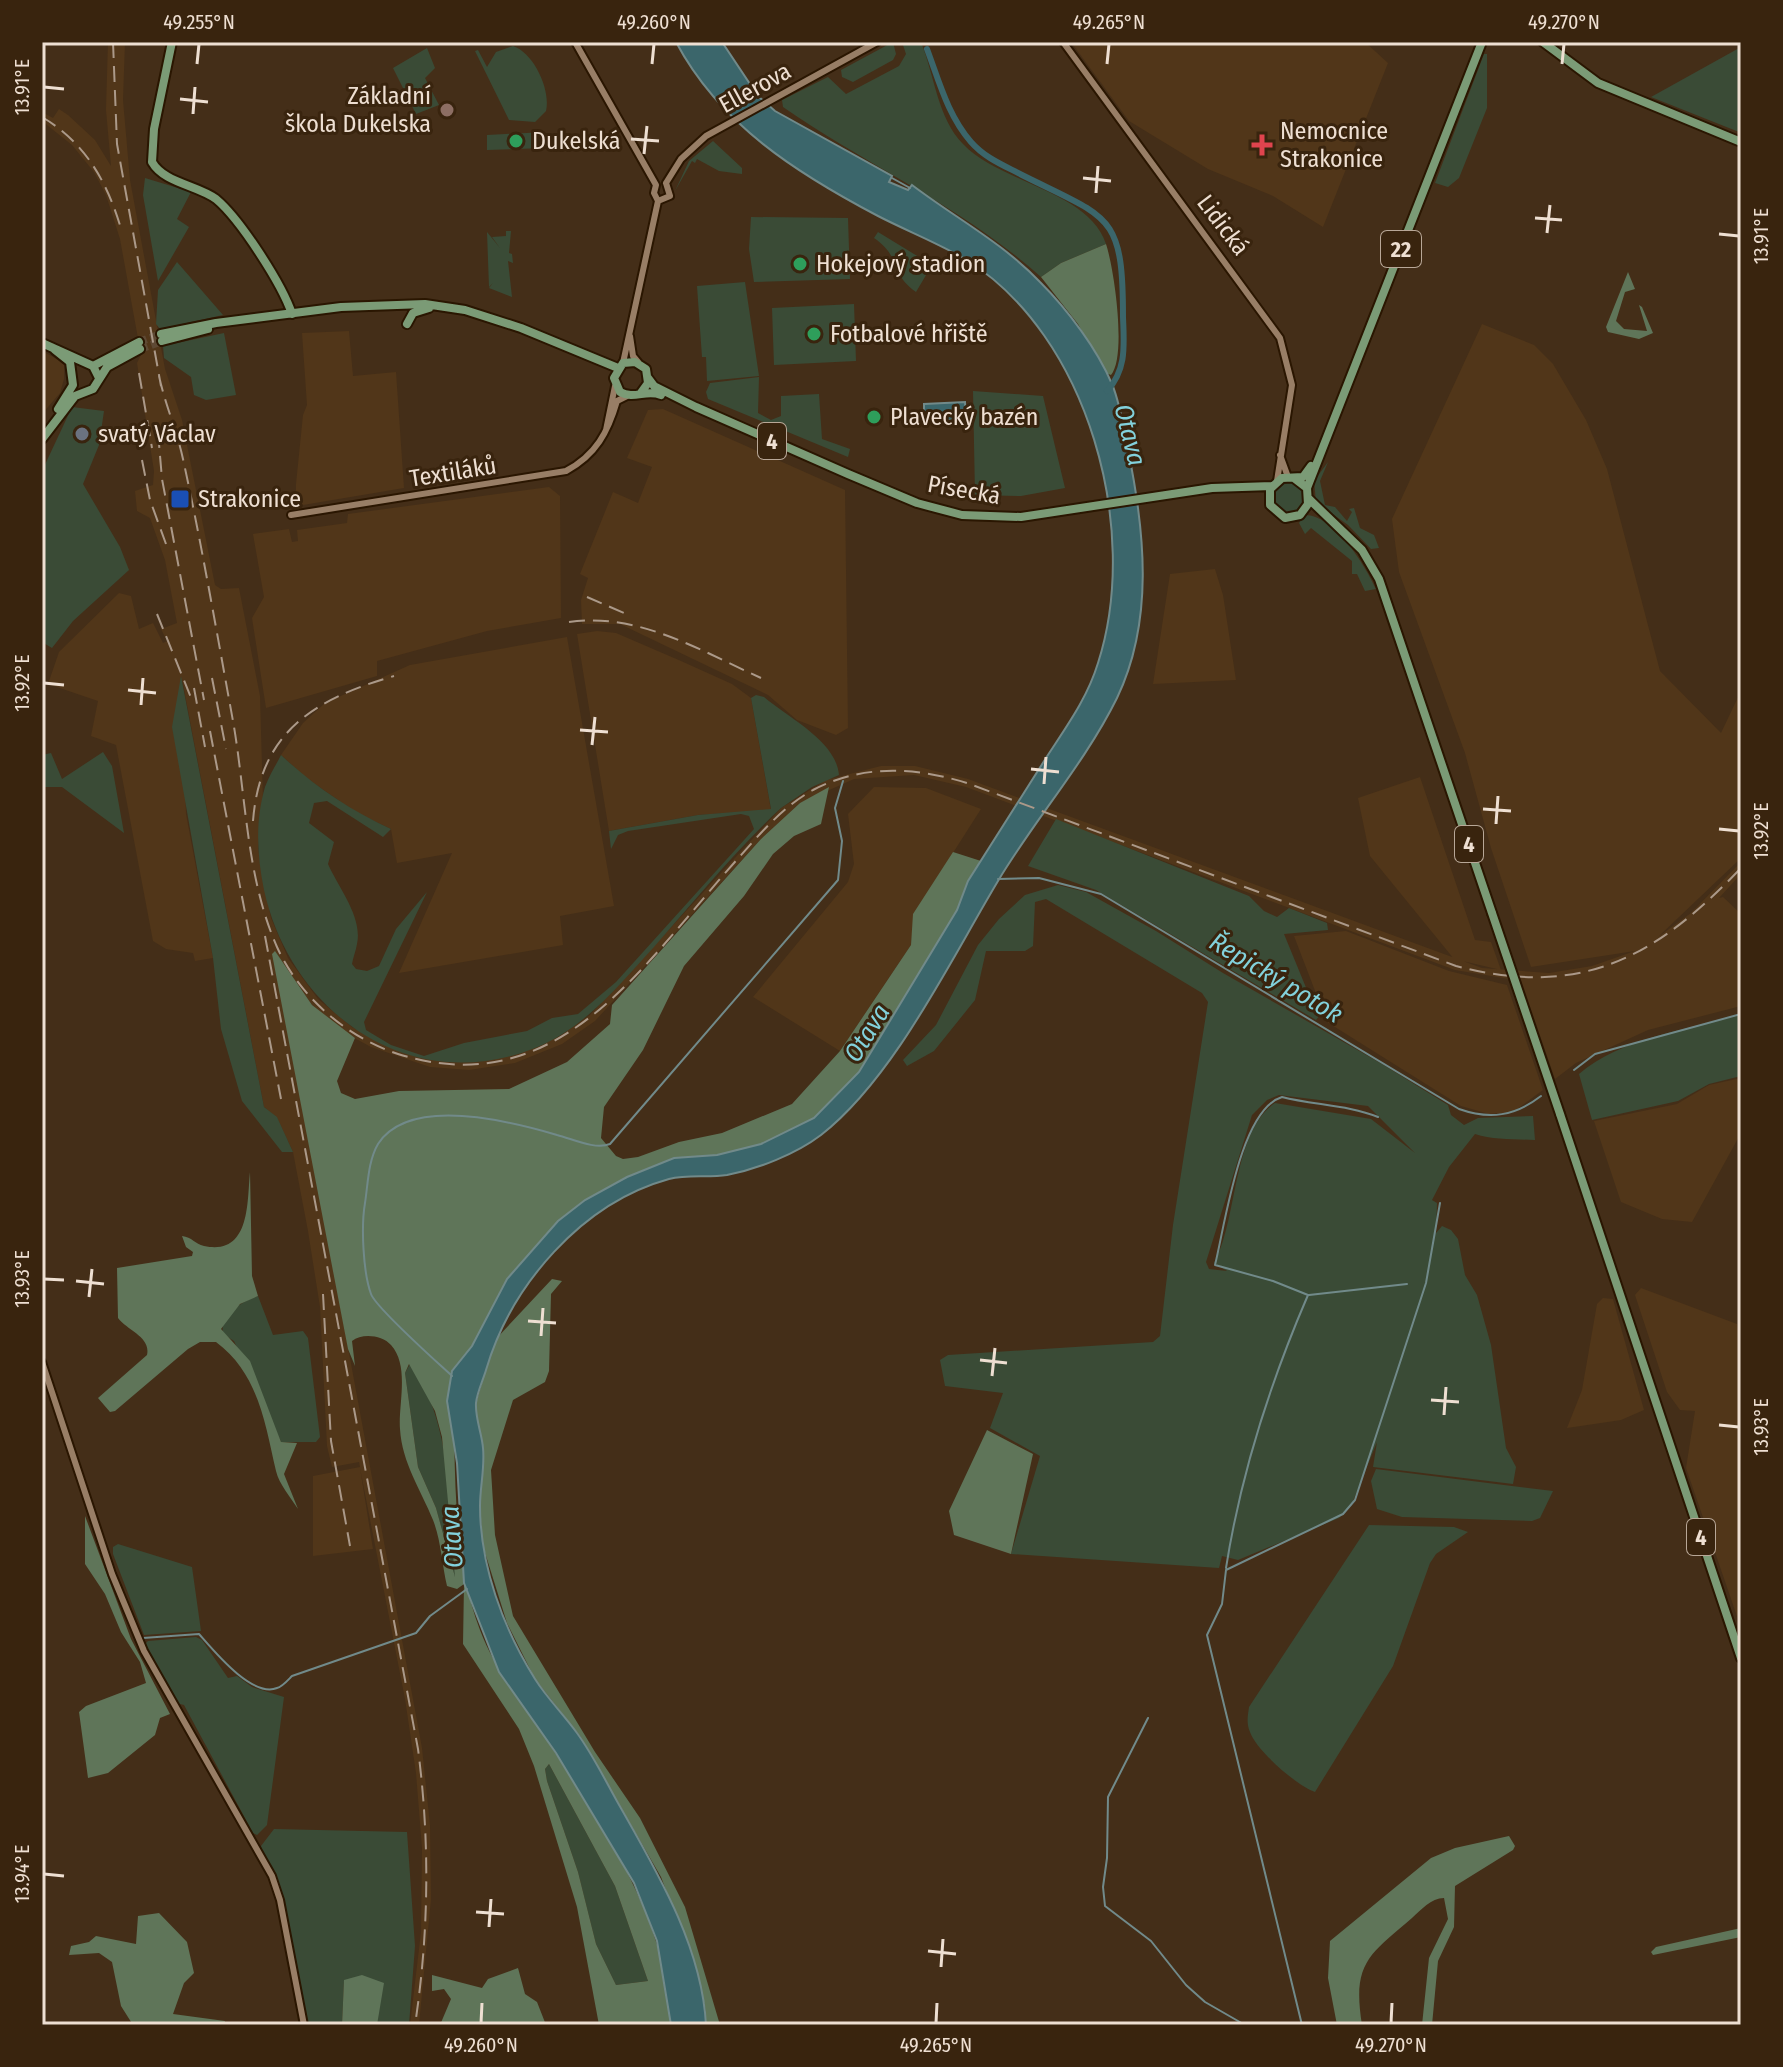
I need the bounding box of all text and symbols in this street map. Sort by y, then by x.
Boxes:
text: 49.255°N [163,10,235,34]
text: 49.260°N [617,10,691,34]
text: 49.265°N [1073,10,1145,34]
text: 49.270°N [1528,10,1600,34]
street label: Ellerova [714,57,796,119]
text: 13.91°E [10,59,34,115]
place label: Základní škola Dukelska [285,82,431,138]
marker: Základní škola Dukelska [438,101,456,119]
place label: Nemocnice Strakonice [1280,117,1388,173]
place label: Dukelská [532,127,621,155]
marker: Dukelská [507,132,525,150]
marker: Nemocnice Strakonice [1251,134,1273,156]
street label: Lidická [1191,189,1255,261]
text: 13.91°E [1749,208,1773,264]
road number: 22 [1381,231,1421,267]
place label: Hokejový stadion [816,250,985,278]
marker: Hokejový stadion [791,255,809,273]
place label: Fotbalové hřiště [830,320,988,348]
marker: Fotbalové hřiště [805,325,823,343]
water label: Otava [1107,401,1153,469]
place label: Plavecký bazén [890,403,1038,431]
marker: Plavecký bazén [865,408,883,426]
place label: svatý Václav [98,420,216,448]
road number: 4 [758,423,786,459]
marker: svatý Václav [73,425,91,443]
street label: Textiláků [408,451,498,493]
street label: Písecká [925,470,1003,510]
place label: Strakonice [198,485,301,513]
marker: Strakonice [169,488,191,510]
text: 13.92°E [10,654,34,712]
text: 13.92°E [1749,802,1773,860]
road number: 4 [1455,826,1483,862]
water label: Řepický potok [1204,926,1348,1030]
water label: Otava [837,998,897,1068]
text: 13.93°E [10,1250,34,1308]
text: 13.93°E [1749,1398,1773,1456]
water label: Otava [434,1505,470,1569]
road number: 4 [1687,1519,1715,1555]
text: 13.94°E [10,1845,34,1903]
text: 49.260°N [444,2033,518,2057]
text: 49.265°N [900,2033,972,2057]
text: 49.270°N [1355,2033,1427,2057]

